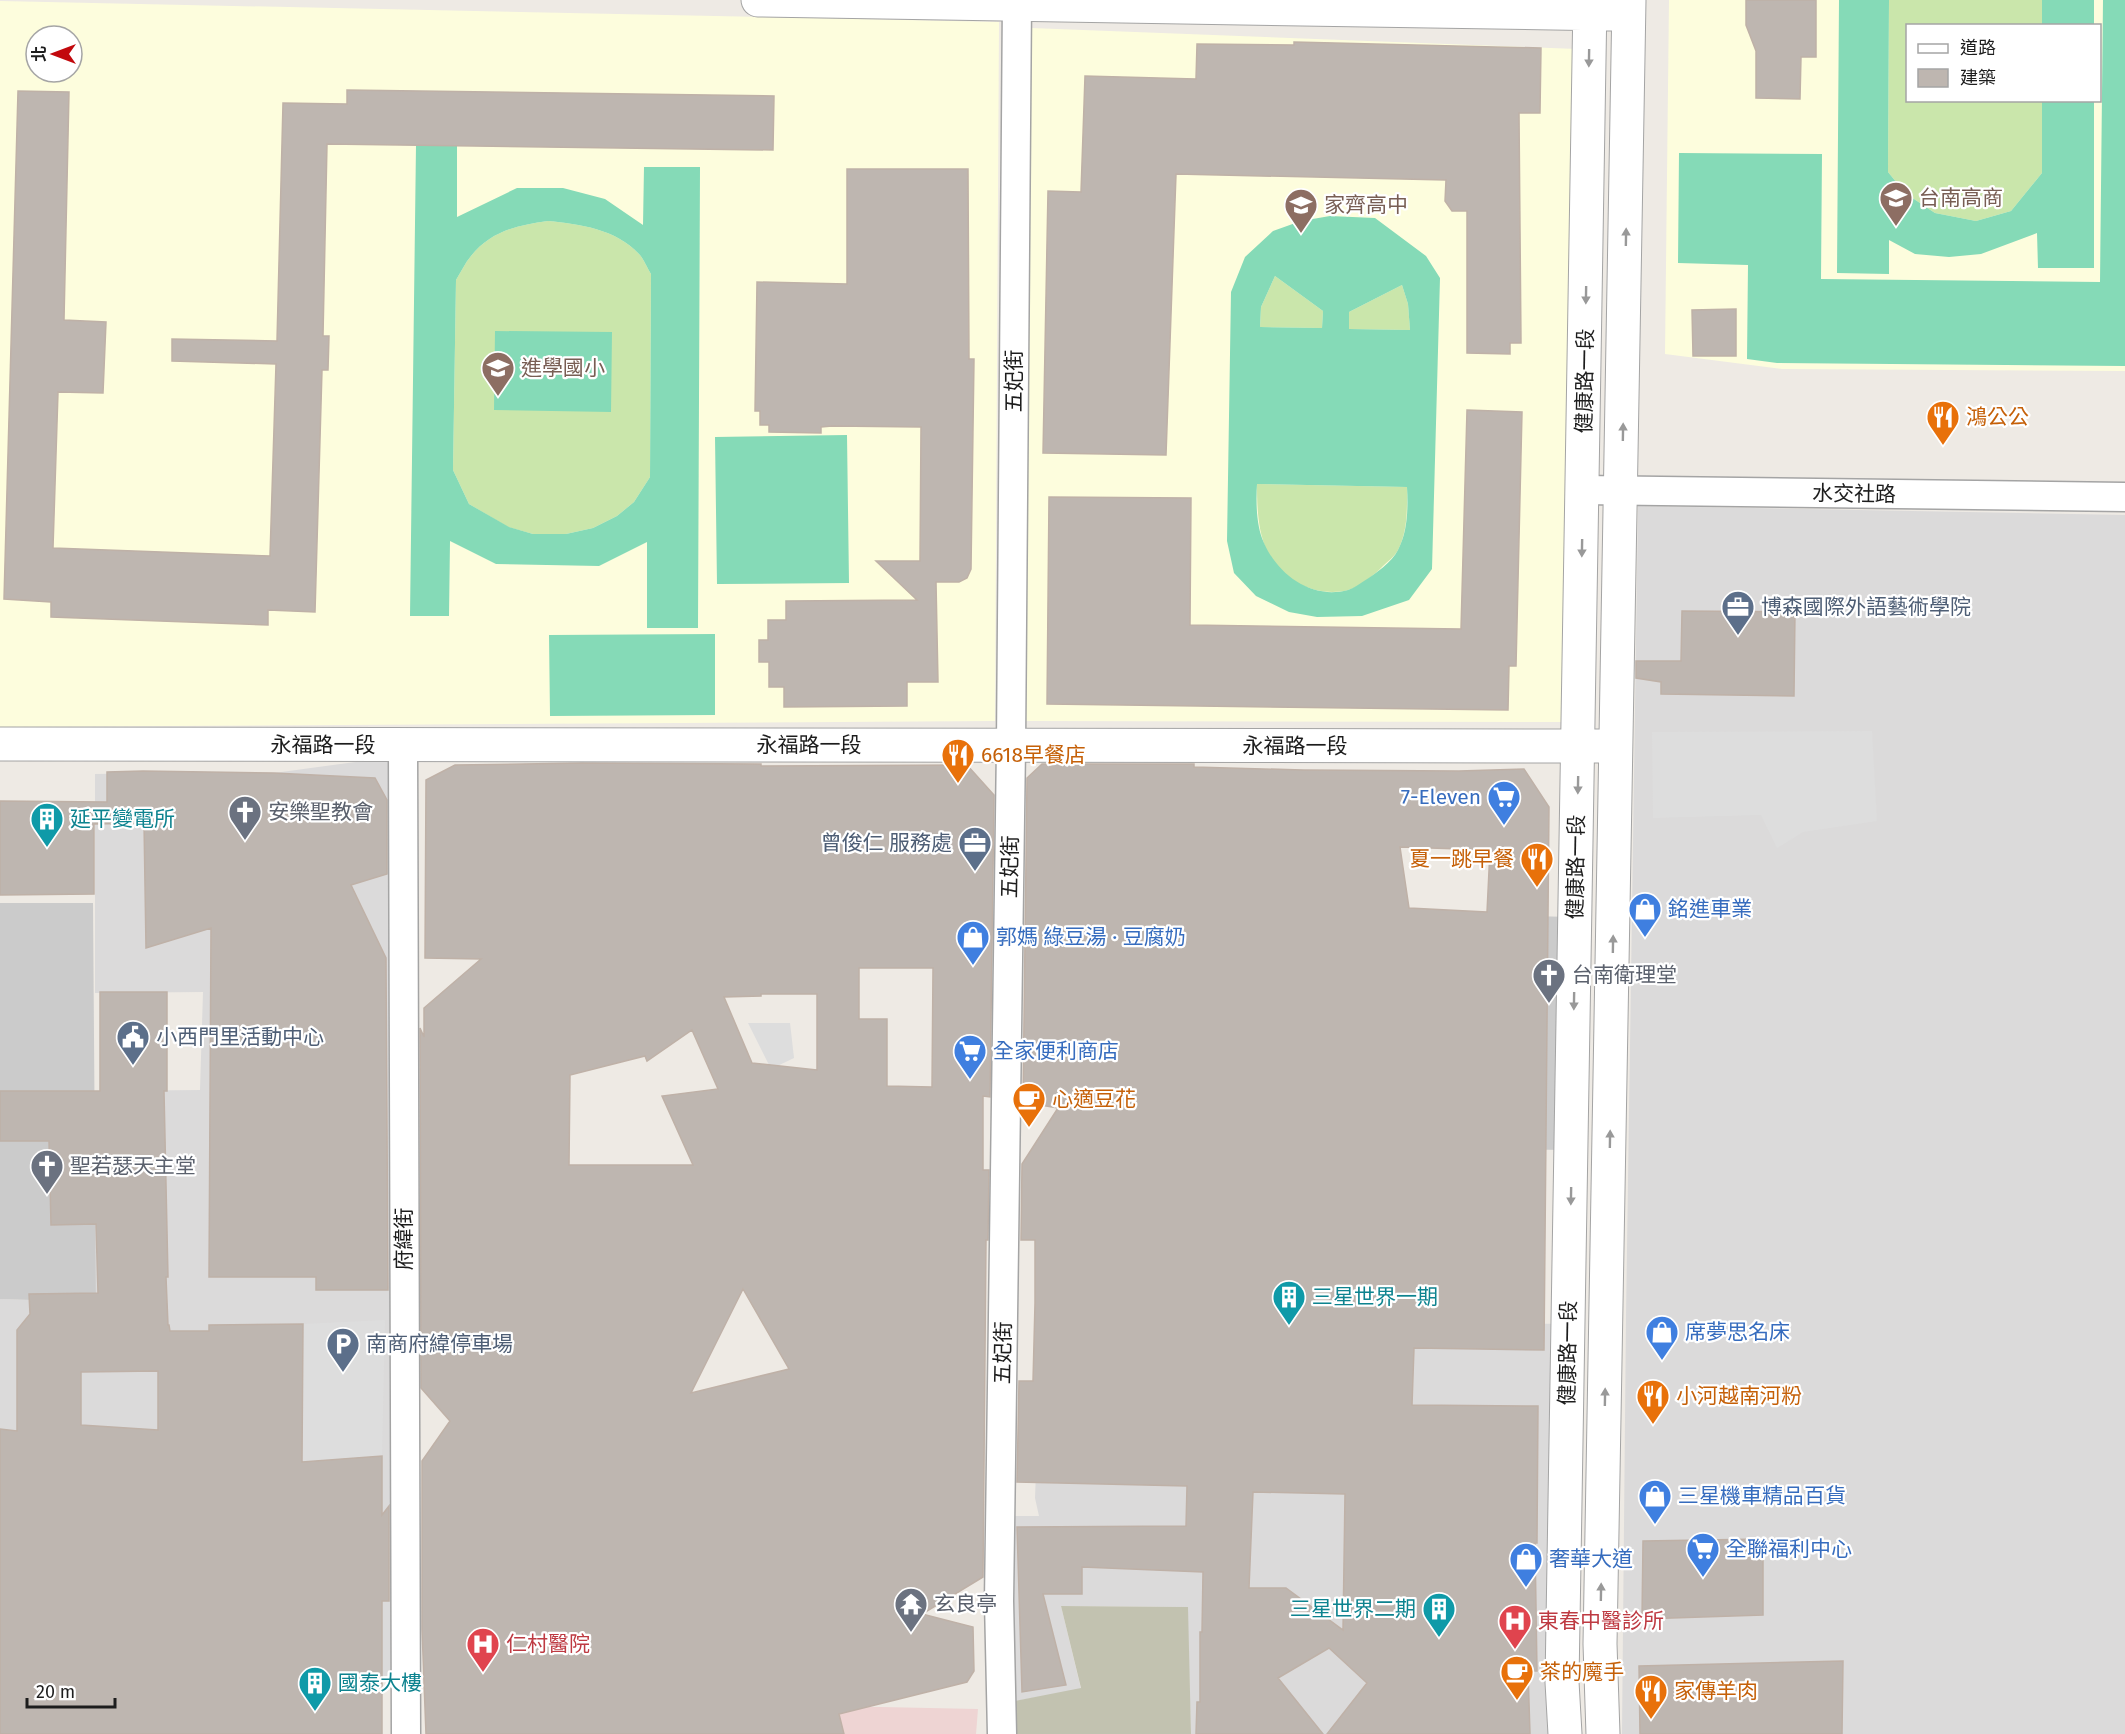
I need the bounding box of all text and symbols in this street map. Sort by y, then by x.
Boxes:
north arrow [24,24,84,84]
legend [1906,24,2101,102]
text: 道路 [1960,37,1996,59]
text: 北 [30,46,49,62]
one-way arrow [1585,49,1594,68]
text: 建築 [1960,67,1996,89]
school or university icon: 台南高商 [1878,180,1914,227]
place label: 台南高商 [1919,185,2003,211]
school or university icon: 家齊高中 [1283,187,1319,234]
place label: 家齊高中 [1324,192,1408,218]
one-way arrow [1621,227,1631,246]
one-way arrow [1581,286,1591,305]
street label: 健康路一段 [1571,328,1599,434]
school or university icon: 進學國小 [480,350,516,397]
street label: 五妃街 [1001,350,1027,413]
place label: 進學國小 [521,355,605,381]
restaurant icon: 鴻公公 [1925,399,1961,446]
place label: 鴻公公 [1966,404,2029,430]
one-way arrow [1618,422,1628,441]
street label: 水交社路 [1812,480,1896,508]
one-way arrow [1577,539,1586,558]
office icon: 博森國際外語藝術學院 [1720,589,1756,636]
place label: 博森國際外語藝術學院 [1761,594,1971,620]
street label: 永福路一段 [271,732,376,758]
street label: 永福路一段 [757,732,862,758]
street label: 永福路一段 [1243,733,1348,759]
restaurant icon: 6618早餐店 [940,737,976,784]
place label: 6618早餐店 [981,742,1086,768]
one-way arrow [1573,776,1582,795]
supermarket icon: 7-Eleven [1486,779,1522,826]
place label: 7-Eleven [1401,784,1481,810]
church icon: 安樂聖教會 [227,794,263,841]
place label: 安樂聖教會 [268,799,373,825]
building icon: 延平變電所 [29,801,65,848]
place label: 延平變電所 [70,806,175,832]
street label: 健康路一段 [1562,814,1590,920]
office icon: 曾俊仁 服務處 [957,825,993,872]
place label: 曾俊仁 服務處 [820,830,952,856]
street label: 五妃街 [996,835,1024,899]
restaurant icon: 夏一跳早餐 [1519,841,1555,888]
place label: 夏一跳早餐 [1409,846,1514,872]
shop icon: 銘進車業 [1627,891,1663,938]
place label: 銘進車業 [1668,896,1752,922]
shop icon: 郭媽 綠豆湯 · 豆腐奶 [955,919,991,966]
place label: 郭媽 綠豆湯 · 豆腐奶 [996,924,1186,950]
one-way arrow [1608,934,1618,953]
church icon: 台南衛理堂 [1531,957,1567,1004]
place label: 台南衛理堂 [1572,962,1677,988]
one-way arrow [1569,992,1579,1011]
public building icon: 小西門里活動中心 [115,1019,151,1066]
place label: 小西門里活動中心 [156,1024,324,1050]
supermarket icon: 全家便利商店 [952,1033,988,1080]
place label: 全家便利商店 [993,1038,1119,1064]
cafe icon: 心適豆花 [1011,1081,1047,1128]
place label: 心適豆花 [1052,1086,1136,1112]
one-way arrow [1605,1129,1614,1148]
church icon: 聖若瑟天主堂 [29,1148,65,1195]
place label: 聖若瑟天主堂 [70,1153,196,1179]
one-way arrow [1566,1187,1575,1206]
street label: 府緯街 [391,1208,417,1271]
building icon: 三星世界一期 [1271,1279,1307,1326]
place label: 三星世界一期 [1312,1284,1438,1310]
street label: 健康路一段 [1554,1300,1582,1406]
shop icon: 席夢思名床 [1644,1314,1680,1361]
place label: 席夢思名床 [1685,1319,1790,1345]
street label: 五妃街 [989,1321,1017,1385]
parking icon: 南商府緯停車場 [325,1326,361,1373]
place label: 南商府緯停車場 [366,1331,513,1357]
restaurant icon: 小河越南河粉 [1635,1378,1671,1425]
place label: 小河越南河粉 [1676,1383,1802,1409]
one-way arrow [1600,1387,1610,1406]
shop icon: 三星機車精品百貨 [1637,1478,1673,1525]
place label: 三星機車精品百貨 [1678,1483,1846,1509]
supermarket icon: 全聯福利中心 [1685,1531,1721,1578]
place label: 全聯福利中心 [1726,1536,1852,1562]
shop icon: 奢華大道 [1508,1541,1544,1588]
place label: 奢華大道 [1549,1546,1633,1572]
one-way arrow [1597,1582,1606,1601]
temple icon: 玄良亭 [893,1586,929,1633]
place label: 玄良亭 [934,1591,997,1617]
building icon: 三星世界二期 [1421,1591,1457,1638]
place label: 三星世界二期 [1290,1596,1416,1622]
hospital icon: 東春中醫診所 [1497,1603,1533,1650]
place label: 東春中醫診所 [1538,1608,1664,1634]
hospital icon: 仁村醫院 [465,1626,501,1673]
place label: 仁村醫院 [506,1631,590,1657]
cafe icon: 茶的魔手 [1499,1654,1535,1701]
place label: 茶的魔手 [1540,1659,1624,1685]
building icon: 國泰大樓 [297,1665,333,1712]
place label: 國泰大樓 [338,1670,422,1696]
scale bar [27,1671,116,1709]
restaurant icon: 家傳羊肉 [1633,1673,1669,1720]
place label: 家傳羊肉 [1674,1678,1758,1704]
text: 20 m [36,1681,75,1703]

